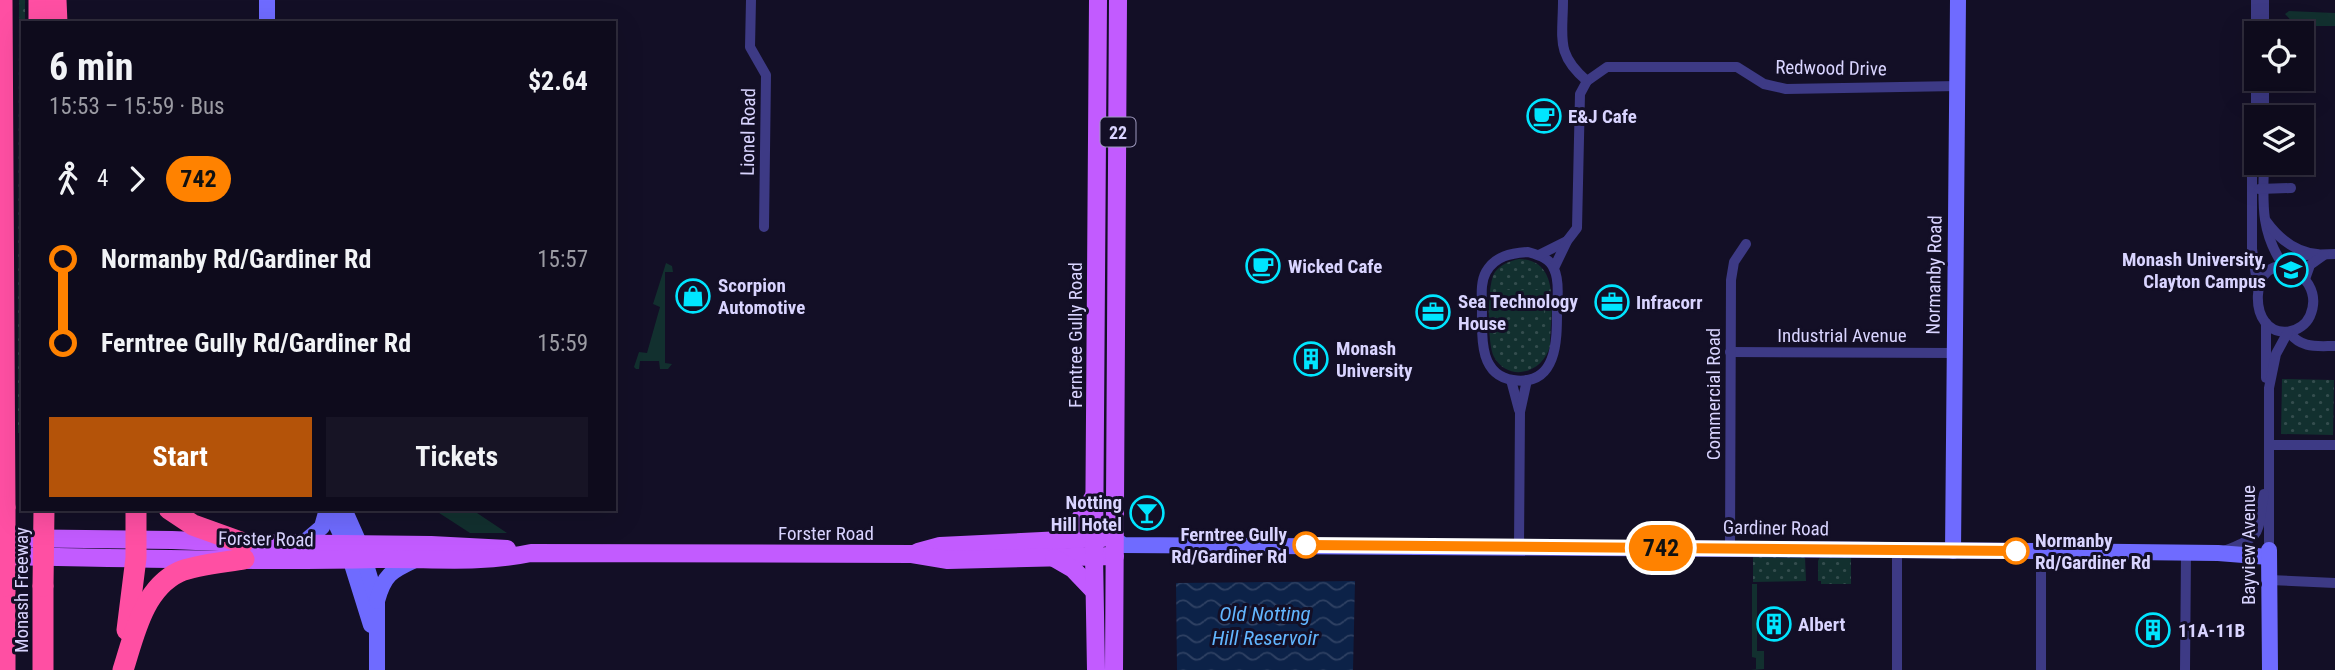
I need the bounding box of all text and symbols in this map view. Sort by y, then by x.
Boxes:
map controls [2244,21,2314,175]
button: locate [2244,21,2314,91]
text: 6 min [49,45,133,89]
street label: Redwood Drive [1775,56,1887,80]
text: $2.64 [528,66,588,96]
street label: Lionel Road [736,88,760,176]
text: 15:53 – 15:59 · Bus [49,93,225,120]
cafe icon: E&J Cafe [1525,97,1563,135]
place label: E&J Cafe [1568,105,1637,128]
button: layers [2244,105,2314,175]
road number: 22 [1100,118,1136,146]
icon: walk [49,160,87,198]
icon: forward [118,160,156,198]
text: 4 [97,165,108,192]
text: 742 [180,165,217,193]
street label: Normanby Road [1921,215,1947,335]
text: Normanby Rd/Gardiner Rd [101,244,371,274]
text: 15:57 [537,246,588,273]
cafe icon: Wicked Cafe [1244,247,1282,285]
place label: Monash University, Clayton Campus [2122,248,2266,293]
school or university icon: Monash University, Clayton Campus [2272,251,2310,289]
place label: Wicked Cafe [1288,255,1382,278]
street label: Ferntree Gully Road [1064,262,1087,408]
place label: Scorpion Automotive [718,274,805,319]
shop icon: Scorpion Automotive [674,277,712,315]
office icon: Infracorr [1593,283,1631,321]
place label: Sea Technology House [1458,290,1578,335]
place label: Infracorr [1636,291,1702,314]
office icon: Sea Technology House [1414,293,1452,331]
street label: Industrial Avenue [1777,324,1907,347]
text: Ferntree Gully Rd/Gardiner Rd [101,328,411,358]
street label: Commercial Road [1702,328,1725,460]
text: 15:59 [537,330,588,357]
place label: Monash University [1336,337,1413,382]
building icon: Monash University [1292,340,1330,378]
button: Start [49,417,312,497]
button: Tickets [326,417,588,497]
street label: Bayview Avenue [2237,485,2260,605]
place label: Notting Hill Hotel [1051,491,1122,536]
bar icon: Notting Hill Hotel [1128,494,1166,532]
street label: Gardiner Road [1723,516,1829,540]
street label: Forster Road [778,522,874,545]
place label: Ferntree Gully Rd/Gardiner Rd [1171,523,1288,568]
line badge: 742 [1621,525,1701,571]
street label: Monash Freeway [10,527,33,653]
street label: Forster Road [218,527,314,551]
place label: Normanby Rd/Gardiner Rd [2035,529,2151,574]
marker: Ferntree Gully Rd/Gardiner Rd [1293,532,1319,558]
text: 742 [1643,534,1679,562]
marker: Normanby Rd/Gardiner Rd [2003,538,2029,564]
water label: Old Notting Hill Reservoir [1212,602,1319,650]
building icon: Albert [1755,605,1793,643]
building icon: 11A-11B [2134,611,2172,649]
place label: Albert [1798,613,1845,636]
place label: 11A-11B [2178,619,2245,642]

